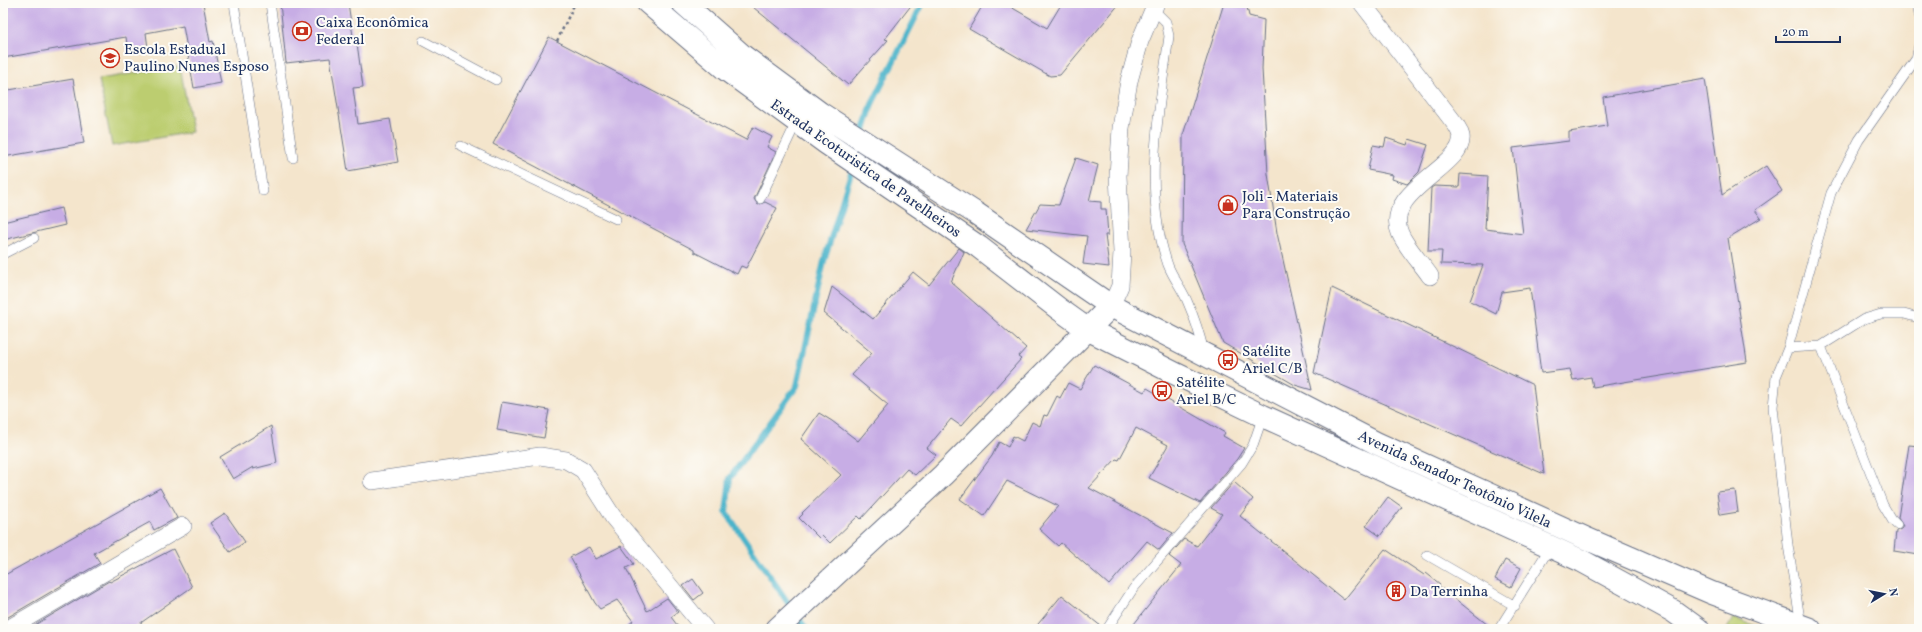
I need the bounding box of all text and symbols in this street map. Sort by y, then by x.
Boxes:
place label: Caixa Econômica Federal [316,13,429,51]
scale bar [1776,18,1840,44]
bank icon: Caixa Econômica Federal [291,20,313,42]
text: 20 m [1782,25,1809,41]
place label: Escola Estadual Paulino Nunes Esposo [124,40,269,78]
school or university icon: Escola Estadual Paulino Nunes Esposo [99,47,121,69]
street label: Estrada Ecoturistica de Parelheiros [765,95,965,243]
place label: Joli - Materiais Para Construção [1242,187,1350,225]
shop icon: Joli - Materiais Para Construção [1217,194,1239,216]
place label: Satélite Ariel C/B [1242,342,1303,380]
bus stop icon: Satélite Ariel C/B [1217,349,1239,371]
place label: Satélite Ariel B/C [1176,373,1237,411]
bus stop icon: Satélite Ariel B/C [1151,380,1173,402]
street label: Avenida Senador Teotônio Vilela [1354,426,1555,535]
north arrow [1864,574,1904,614]
building icon: Da Terrinha [1385,580,1407,602]
place label: Da Terrinha [1410,582,1488,603]
text: N [1884,587,1900,598]

